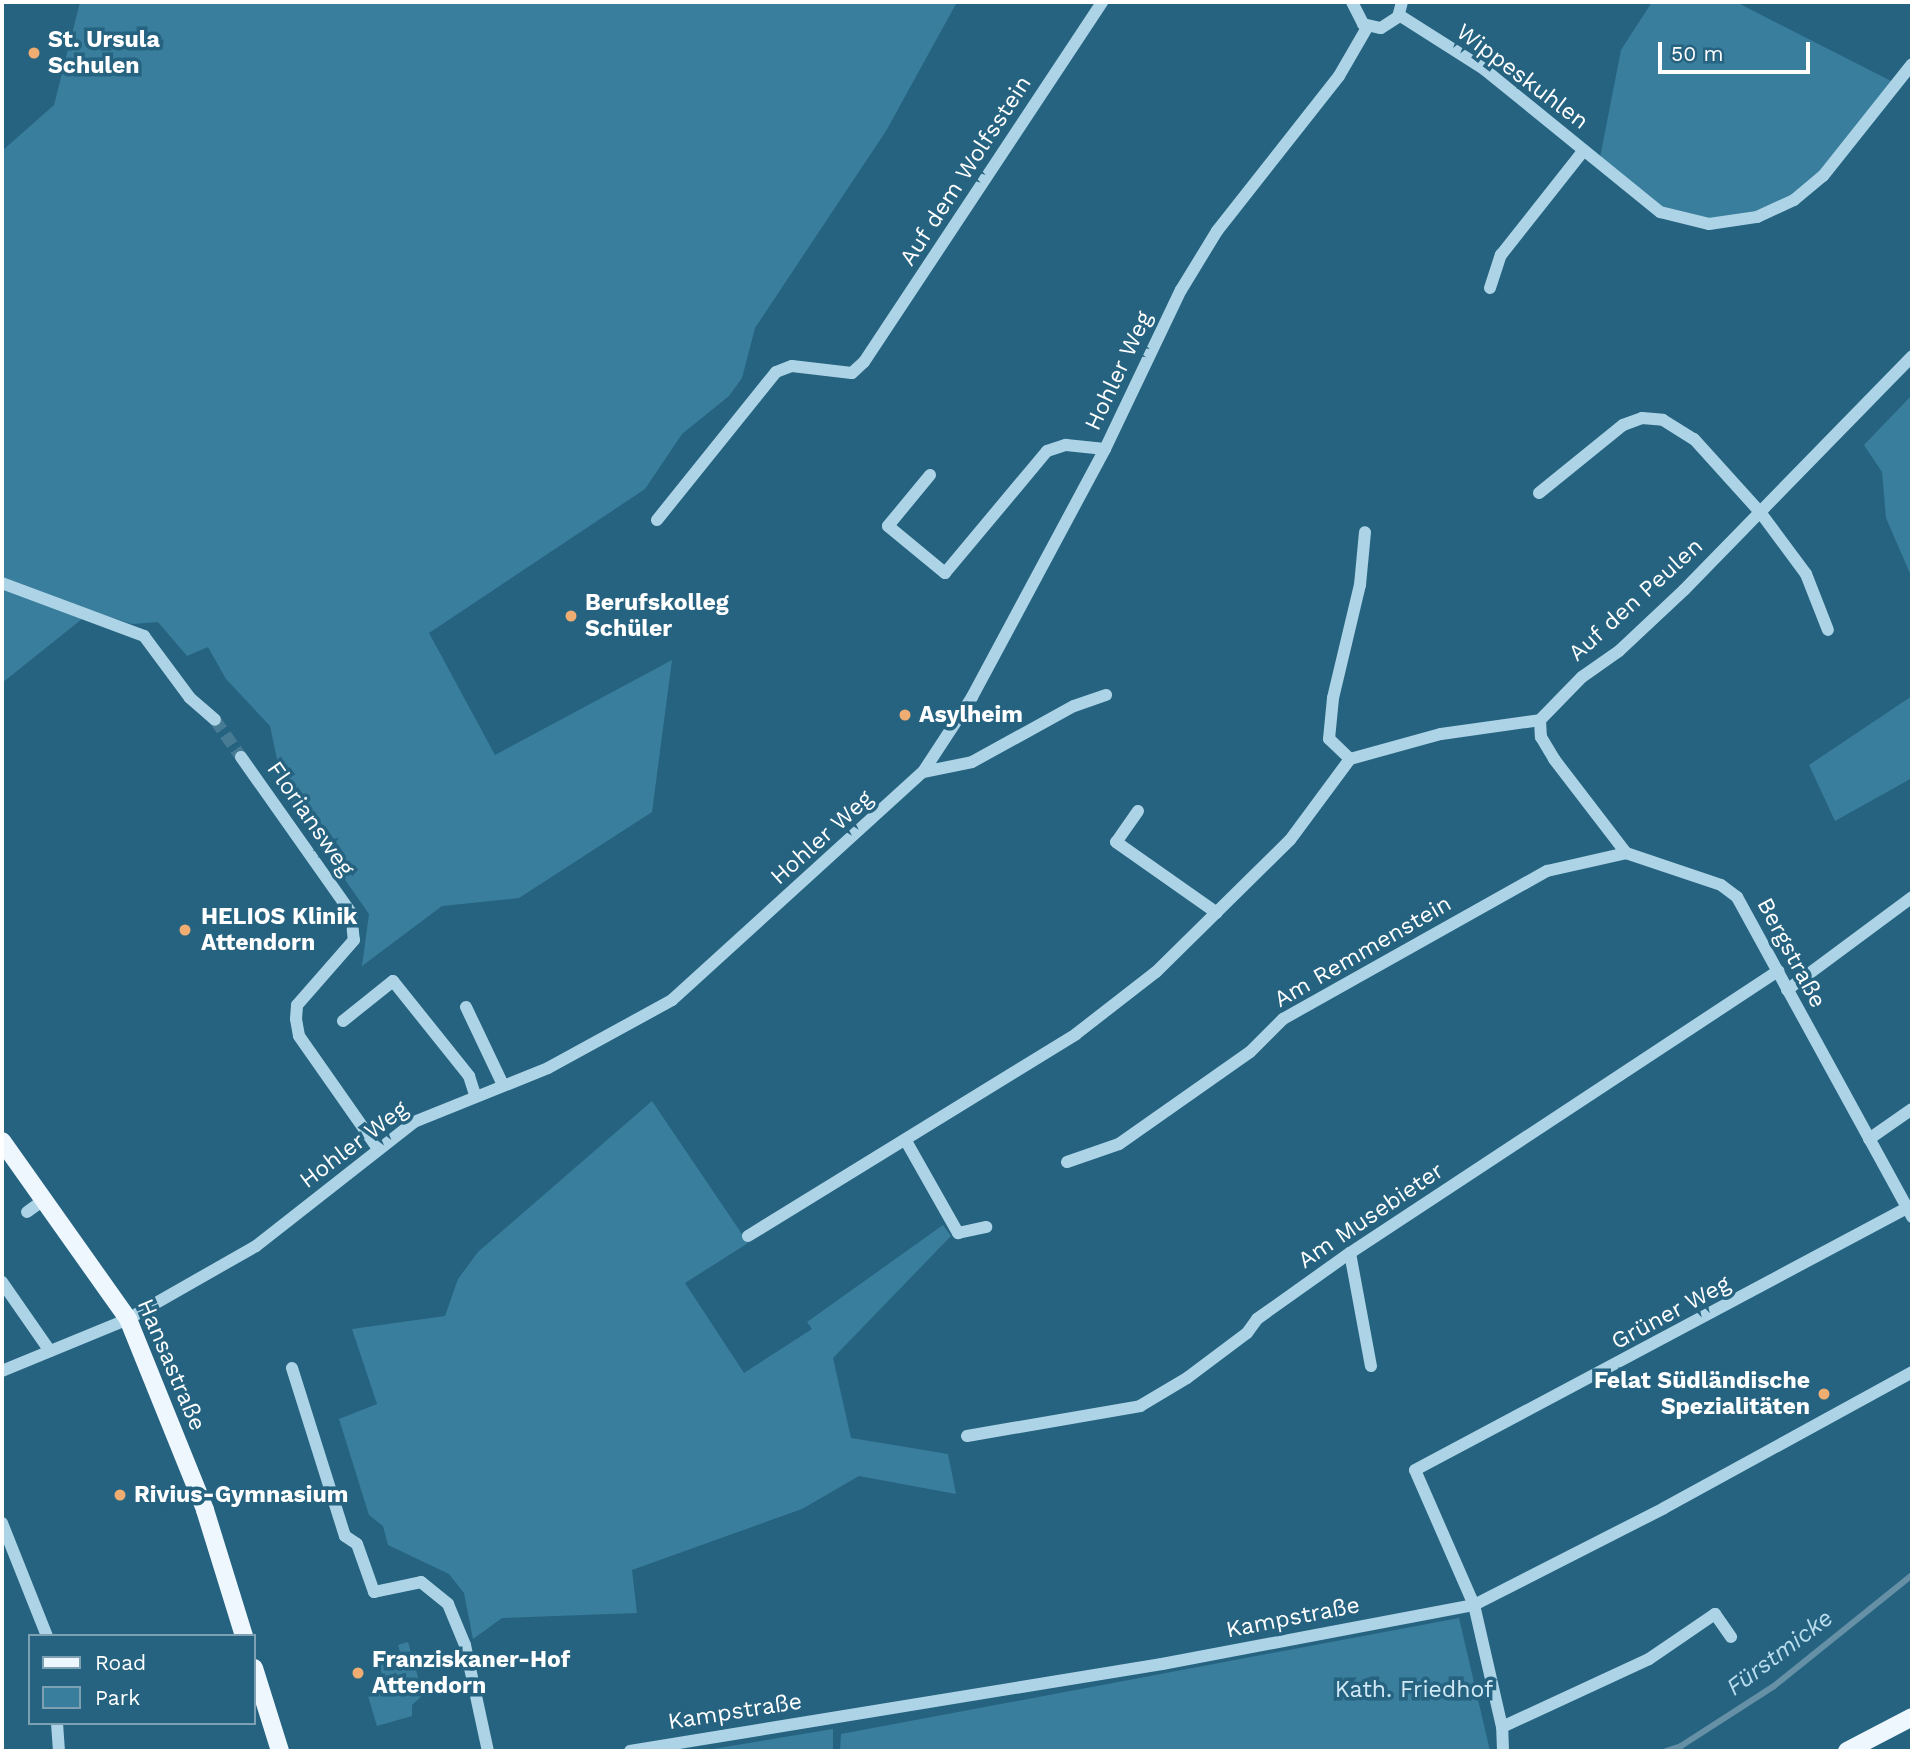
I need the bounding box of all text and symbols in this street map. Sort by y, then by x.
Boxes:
street label: Wippeskuhlen [1450,18,1594,136]
place label: St. Ursula Schulen [48,26,160,80]
scale bar [1662,28,1814,72]
text: 50 m [1671,41,1723,66]
marker: St. Ursula Schulen [26,45,42,61]
street label: Auf dem Wolfsstein [894,70,1038,272]
street label: Hohler Weg [1079,307,1159,435]
street label: Auf den Peulen [1563,532,1709,668]
place label: Berufskolleg Schüler [585,589,729,643]
marker: Berufskolleg Schüler [563,608,579,624]
place label: Asylheim [919,701,1023,729]
marker: Asylheim [897,707,913,723]
street label: Floriansweg [260,756,360,882]
street label: Hohler Weg [765,785,879,891]
street label: Am Remmenstein [1270,890,1456,1014]
street label: Bergstraße [1750,893,1832,1013]
place label: HELIOS Klinik Attendorn [201,903,357,957]
marker: HELIOS Klinik Attendorn [175,920,195,940]
street label: Hohler Weg [294,1095,414,1195]
street label: Am Musebieter [1293,1157,1449,1275]
street label: Grüner Weg [1606,1270,1736,1356]
street label: Hansastraße [131,1295,211,1435]
place label: Felat Südländische Spezialitäten [1594,1367,1810,1421]
marker: Felat Südländische Spezialitäten [1816,1386,1832,1402]
place label: Rivius-Gymnasium [134,1481,348,1509]
marker: Rivius-Gymnasium [112,1487,128,1503]
street label: Kampstraße [1224,1592,1362,1644]
water label: Fürstmicke [1721,1604,1839,1702]
legend [28,1634,256,1725]
place label: Franziskaner-Hof Attendorn [372,1646,570,1700]
text: Road [95,1650,146,1675]
marker: Franziskaner-Hof Attendorn [350,1665,366,1681]
park label: Kath. Friedhof [1335,1676,1493,1704]
text: Park [95,1685,140,1710]
street label: Kampstraße [666,1688,804,1736]

